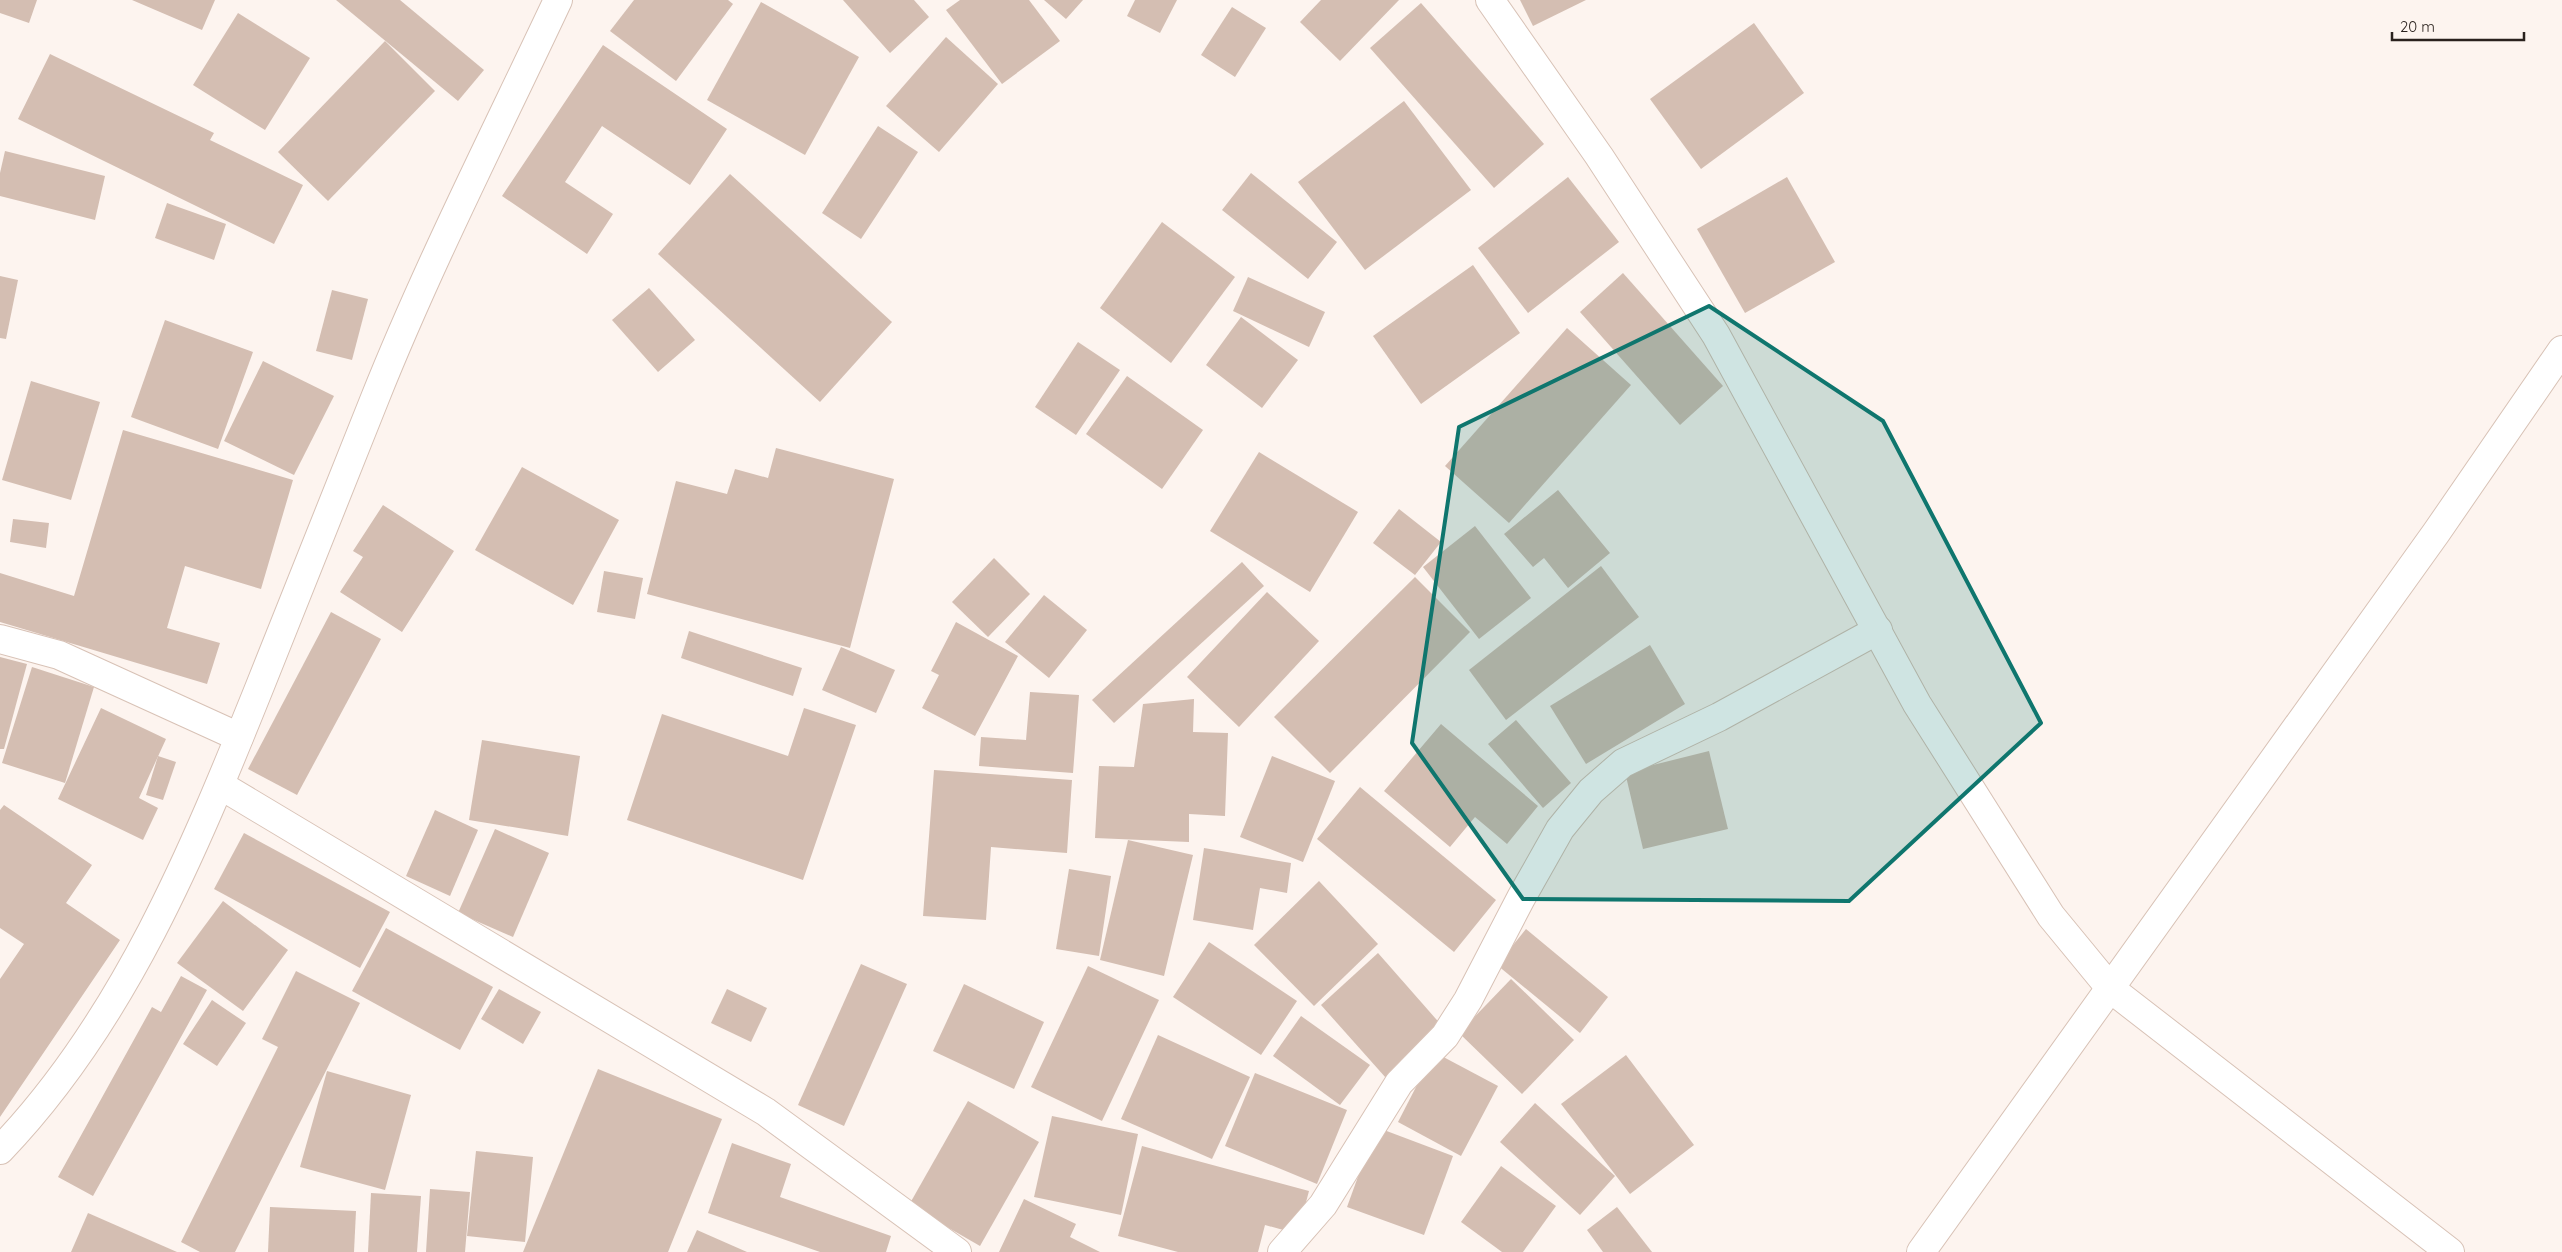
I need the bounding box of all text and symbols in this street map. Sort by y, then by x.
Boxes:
scale bar [2392,10,2524,42]
text: 20 m [2400,17,2435,36]

